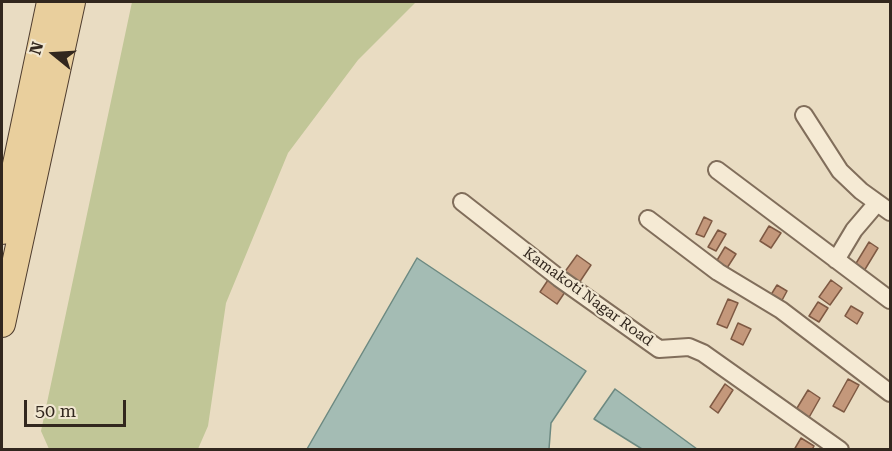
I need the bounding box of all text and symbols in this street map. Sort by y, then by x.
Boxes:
north arrow [24,24,84,84]
text: N [25,39,47,57]
street label: Kamakoti Nagar Road [520,244,656,350]
scale bar [27,388,129,426]
text: 50 m [35,400,76,421]

